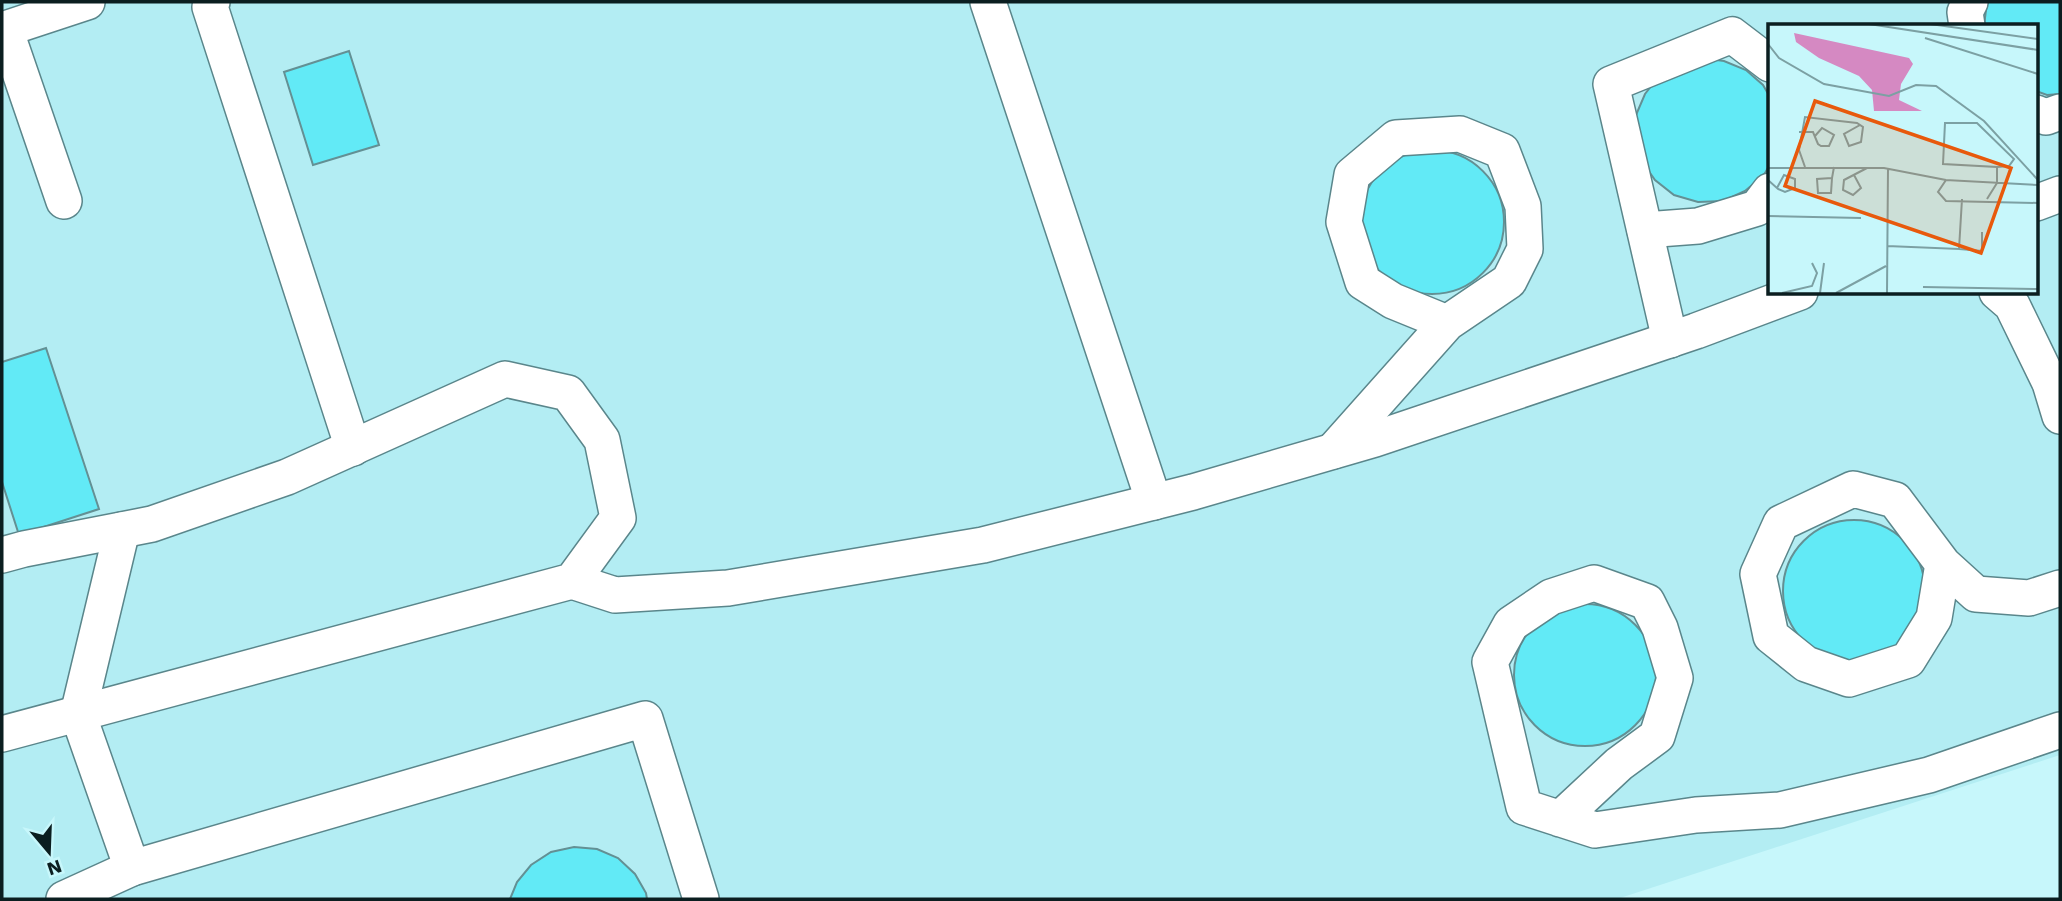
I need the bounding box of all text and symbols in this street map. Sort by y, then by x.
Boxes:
inset map [1768,24,2038,294]
north arrow [14,817,84,887]
text: N [44,854,65,881]

